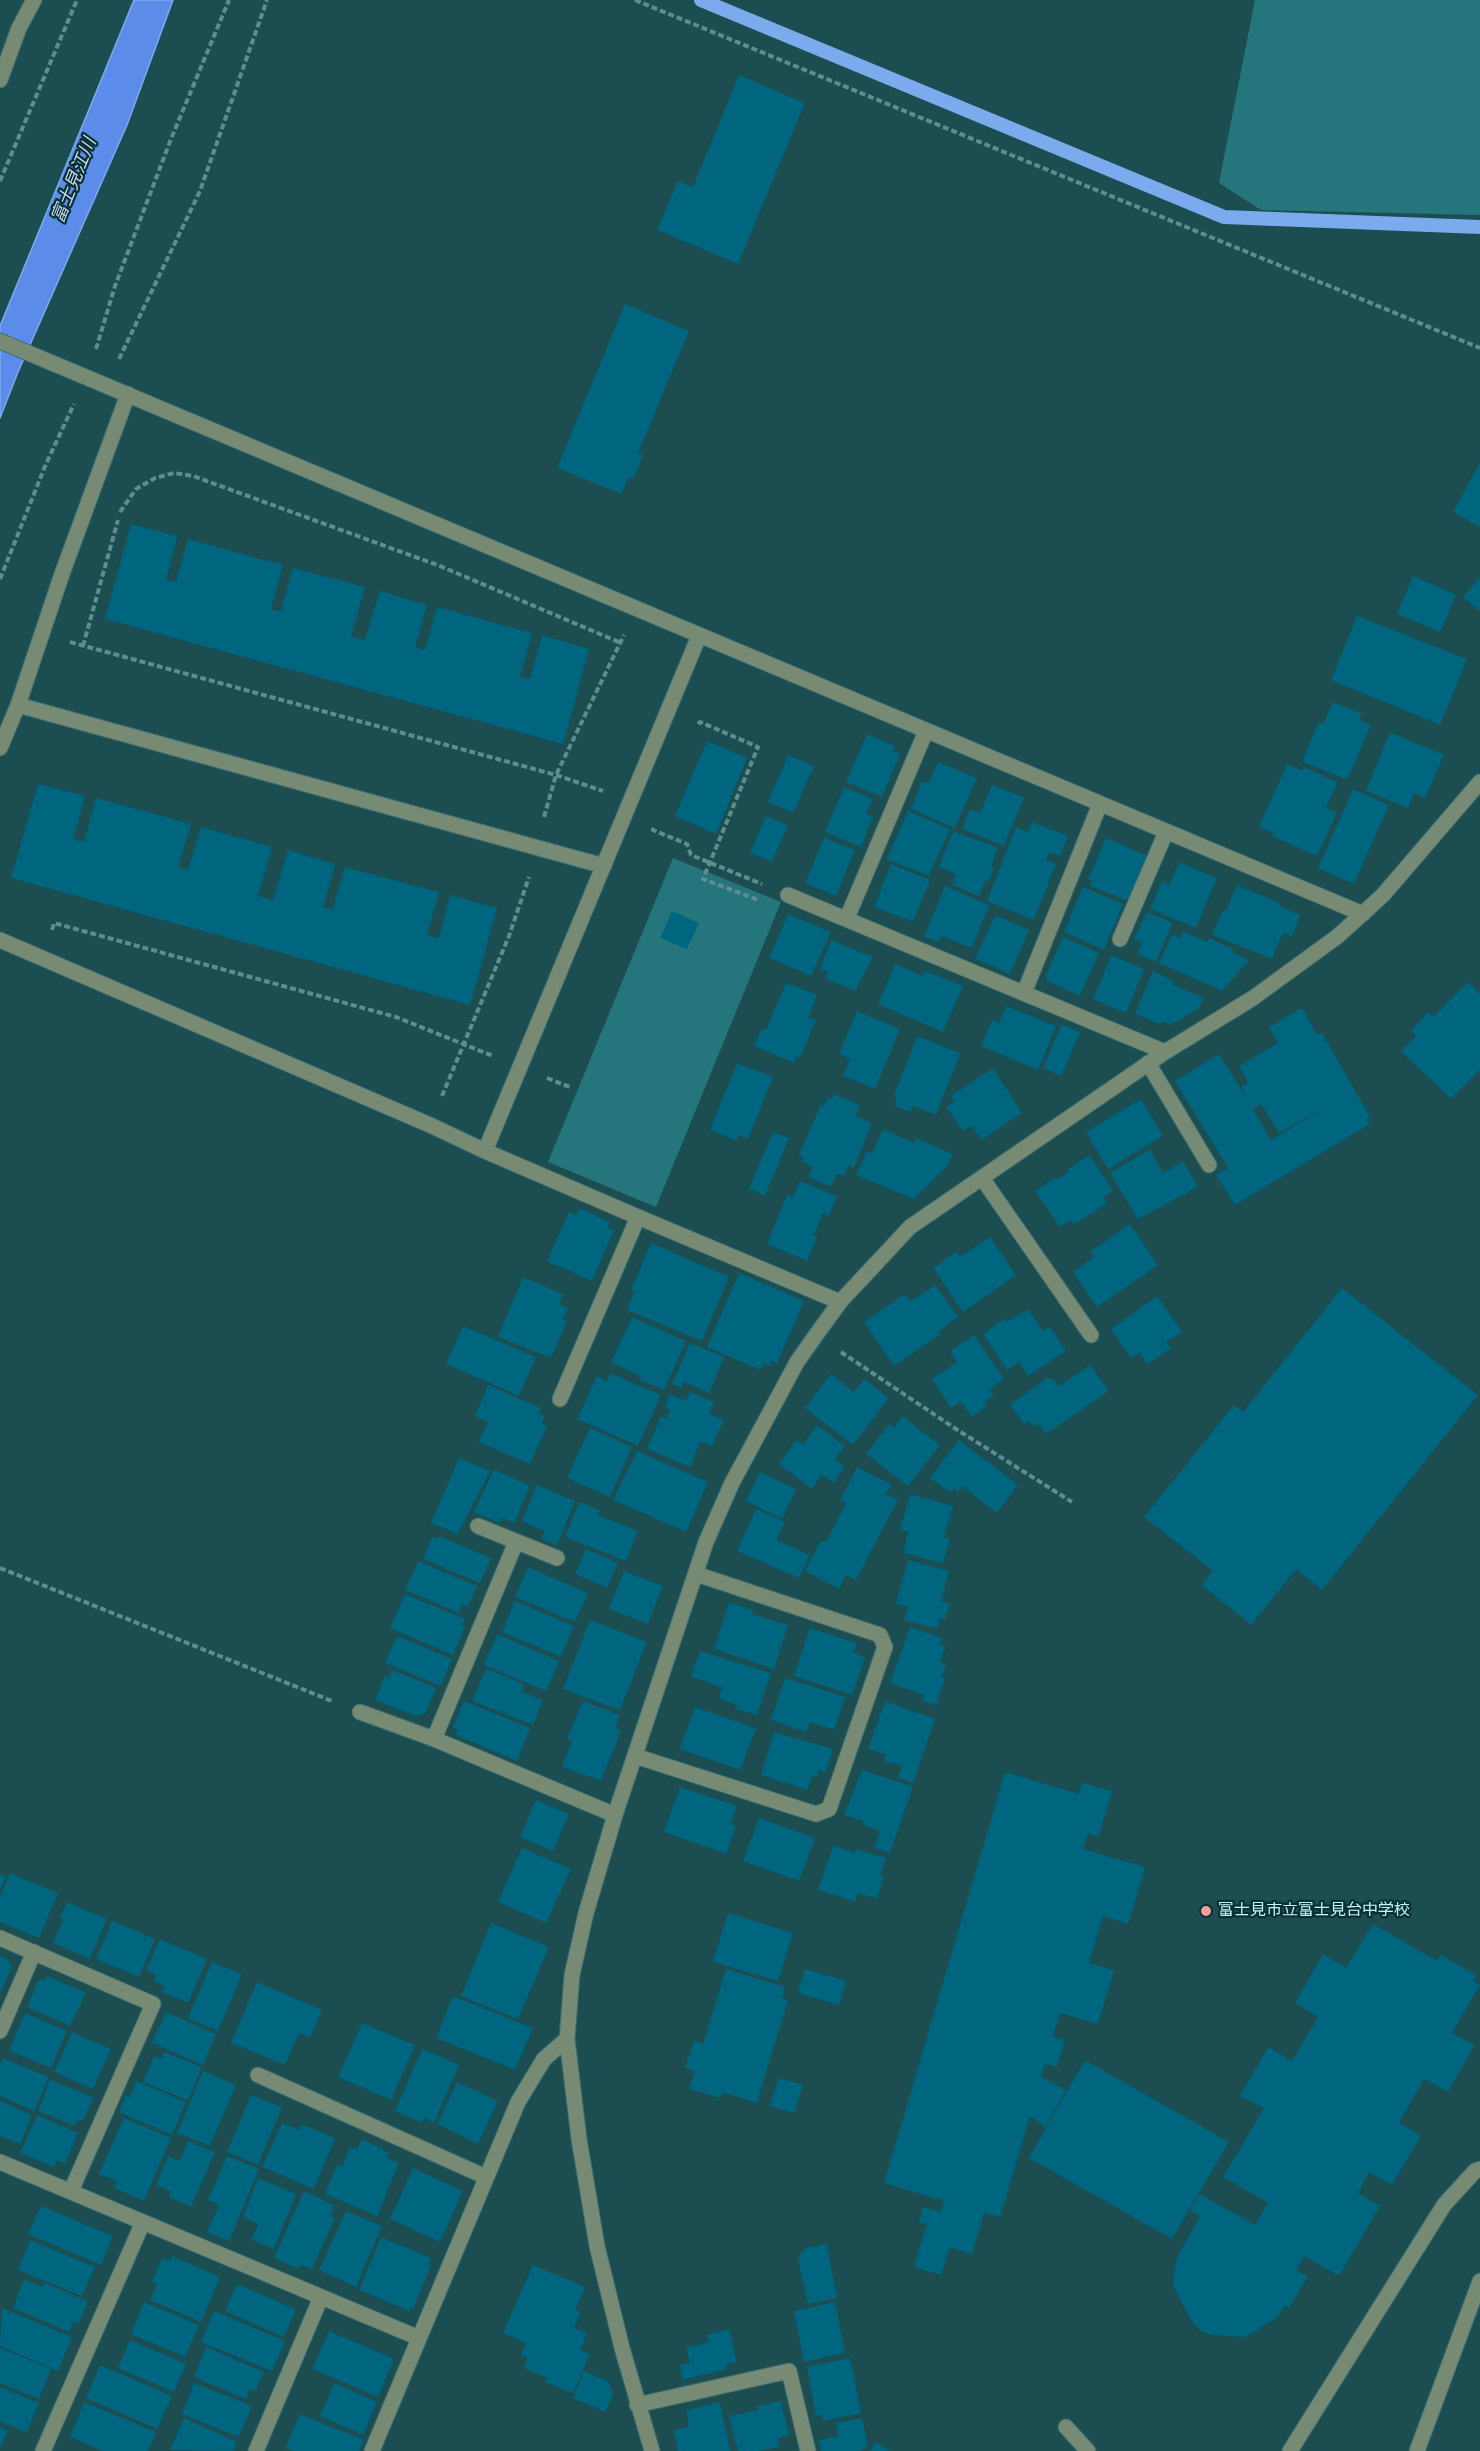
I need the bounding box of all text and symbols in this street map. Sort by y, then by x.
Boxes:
water label: 富士見江川 [48,135,102,227]
place label: 富士見市立富士見台中学校 [1218,1901,1410,1921]
marker: 富士見市立富士見台中学校 [1199,1904,1213,1918]

